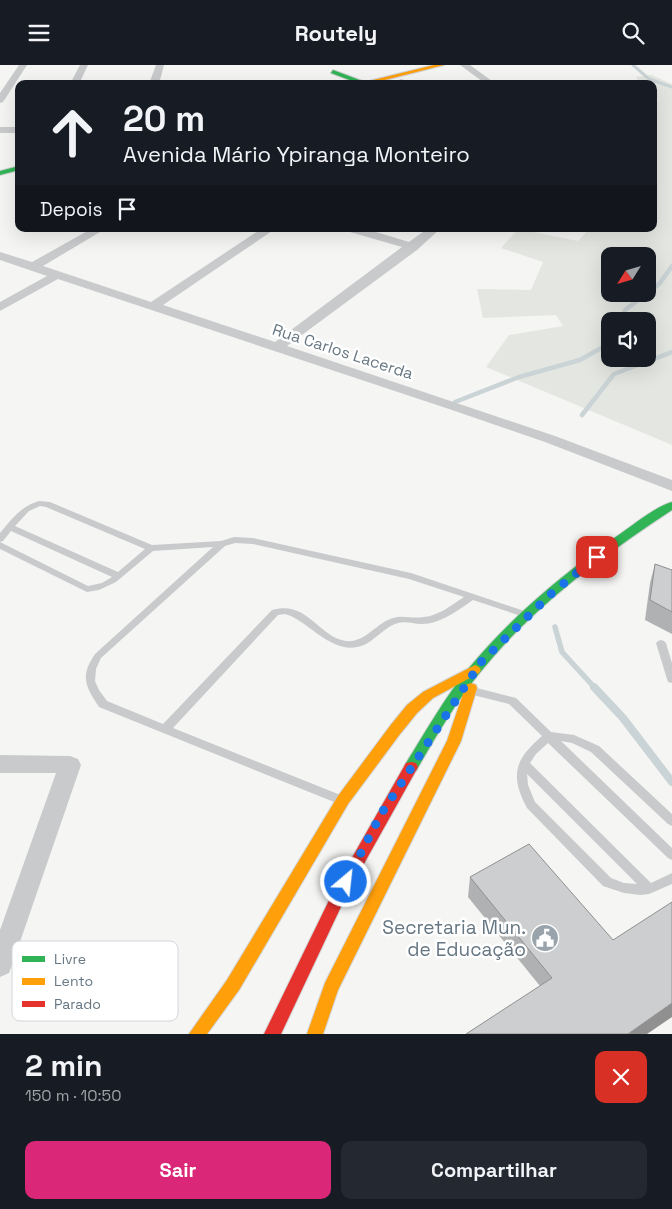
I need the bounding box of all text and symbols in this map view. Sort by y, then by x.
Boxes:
icon: menu [25,19,53,47]
text: Routely [295,19,377,47]
icon: search [619,19,647,47]
text: 20 m [123,97,205,141]
icon: ahead [40,100,105,165]
text: Avenida Mário Ypiranga Monteiro [123,140,470,168]
icon: arrive [113,195,141,223]
text: Depois [40,197,103,222]
north arrow [601,247,656,303]
map controls [601,247,656,367]
button: sound [601,312,656,367]
street label: Rua Carlos Lacerda [270,319,416,384]
pin [576,536,618,578]
icon: arrive [583,543,611,571]
position arrow [319,855,371,907]
place label: Secretaria Mun. de Educação [382,915,526,962]
public building icon: Secretaria Mun. de Educação [530,923,560,953]
legend [12,941,178,1021]
text: Livre [54,950,86,968]
text: Lento [54,972,93,990]
text: Parado [54,995,101,1013]
text: 2 min [25,1046,103,1085]
button: close [595,1051,647,1103]
text: 150 m · 10:50 [25,1085,121,1106]
button: Sair [25,1141,331,1199]
button: Compartilhar [341,1141,647,1199]

